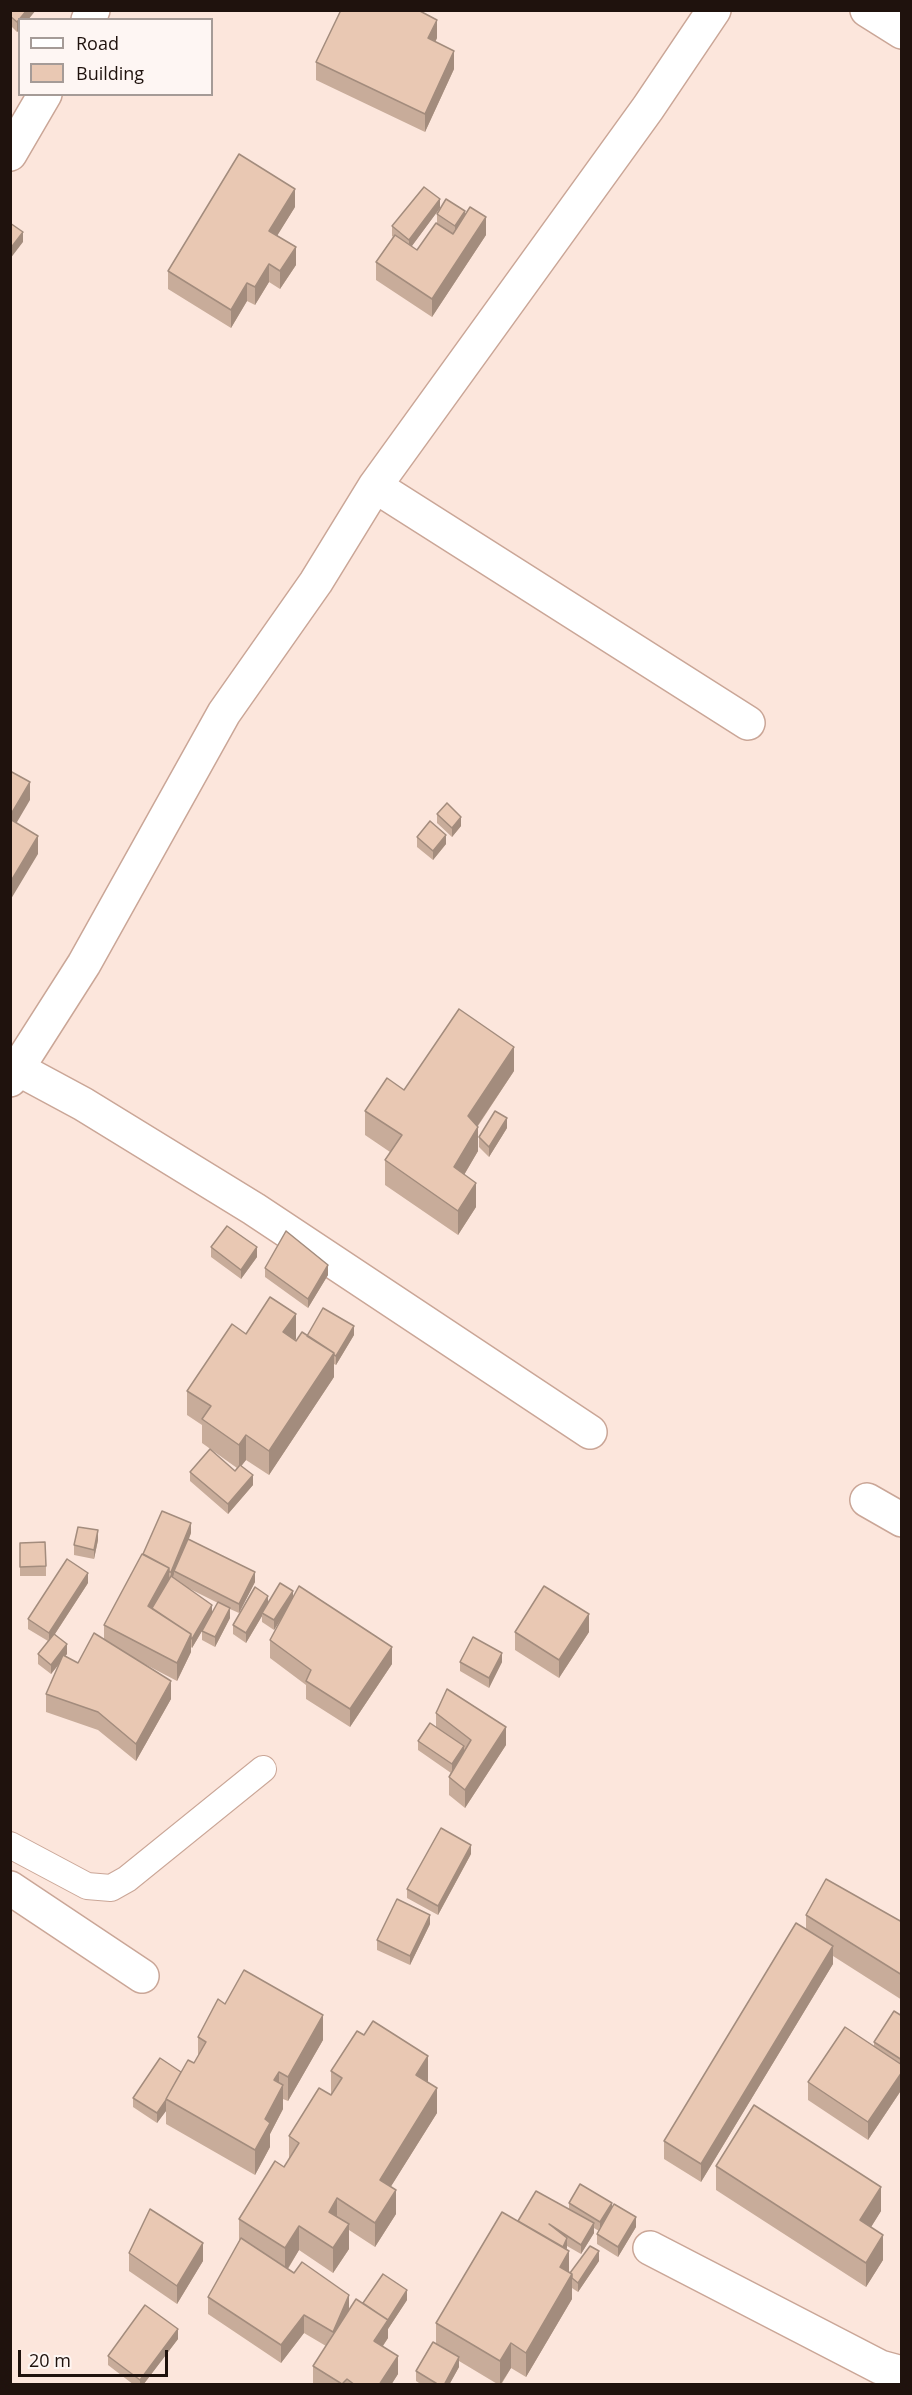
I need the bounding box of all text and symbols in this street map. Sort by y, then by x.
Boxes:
legend [18,18,213,96]
text: Road [76,31,119,55]
text: Building [76,61,144,85]
scale bar [21,2338,171,2376]
text: 20 m [29,2348,71,2372]

